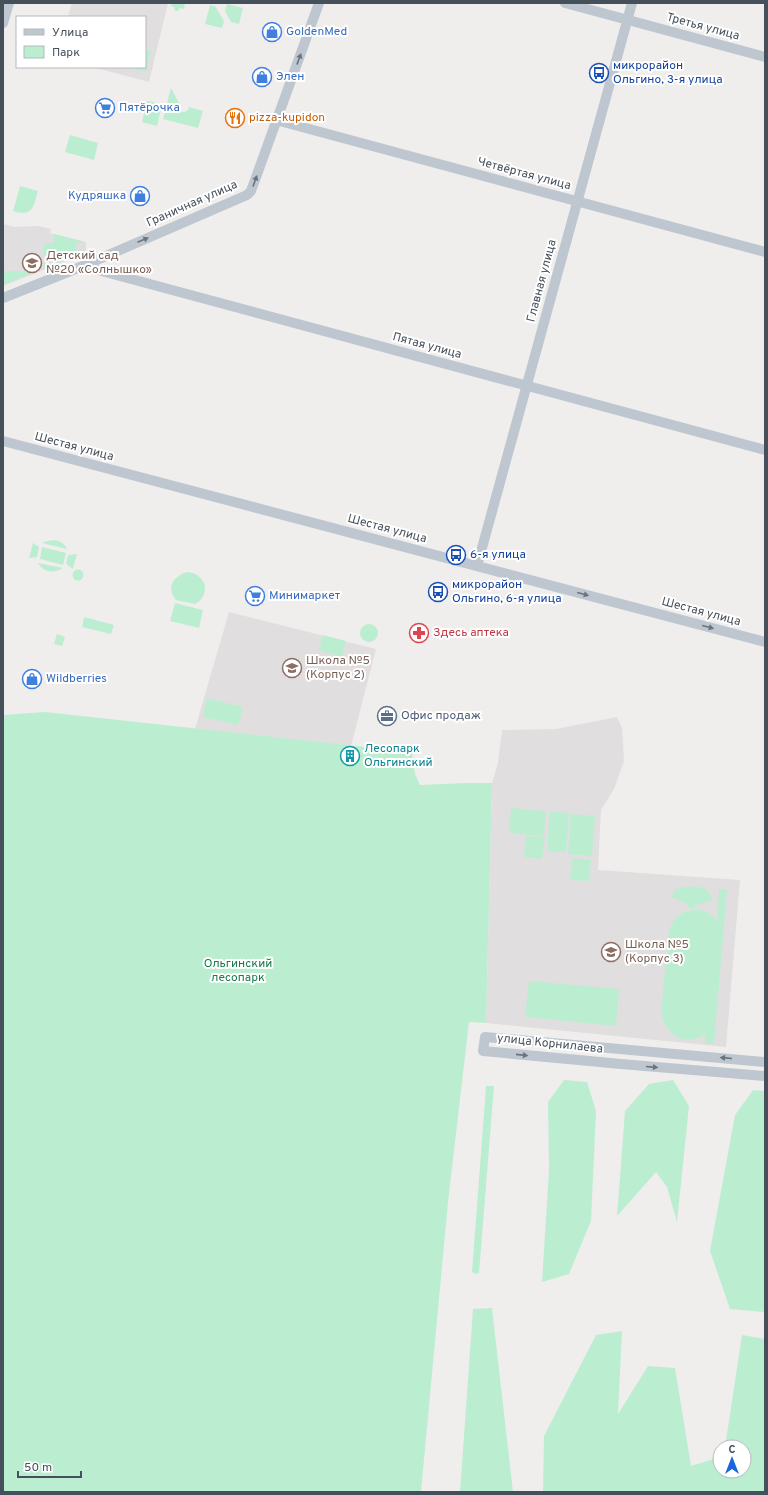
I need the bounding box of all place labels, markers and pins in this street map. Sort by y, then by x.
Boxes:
shop icon: GoldenMed [261,21,283,43]
place label: GoldenMed [286,24,347,40]
place label: микрорайон Ольгино, 3-я улица [613,58,723,88]
bus stop icon: микрорайон Ольгино, 3-я улица [588,62,610,84]
shop icon: Элен [251,66,273,88]
place label: Элен [276,69,304,85]
supermarket icon: Пятёрочка [94,97,116,119]
place label: Пятёрочка [119,100,180,116]
restaurant icon: pizza-kupidon [224,107,246,129]
place label: pizza-kupidon [249,110,325,126]
shop icon: Кудряшка [129,185,151,207]
place label: Кудряшка [68,188,126,204]
place label: Детский сад №20 «Солнышко» [46,248,152,278]
school or university icon: Детский сад №20 «Солнышко» [21,252,43,274]
bus stop icon: 6-я улица [445,544,467,566]
place label: 6-я улица [470,547,526,563]
place label: микрорайон Ольгино, 6-я улица [452,577,562,607]
bus stop icon: микрорайон Ольгино, 6-я улица [427,581,449,603]
supermarket icon: Минимаркет [244,585,266,607]
place label: Минимаркет [269,588,341,604]
pharmacy icon: Здесь аптека [408,622,430,644]
place label: Здесь аптека [433,625,509,641]
place label: Школа №5 (Корпус 2) [306,653,370,683]
school or university icon: Школа №5 (Корпус 2) [281,657,303,679]
shop icon: Wildberries [21,668,43,690]
place label: Wildberries [46,671,107,687]
office icon: Офис продаж [376,705,398,727]
place label: Офис продаж [401,708,481,724]
place label: Лесопарк Ольгинский [364,741,433,771]
building icon: Лесопарк Ольгинский [339,745,361,767]
place label: Школа №5 (Корпус 3) [625,937,689,967]
school or university icon: Школа №5 (Корпус 3) [600,941,622,963]

